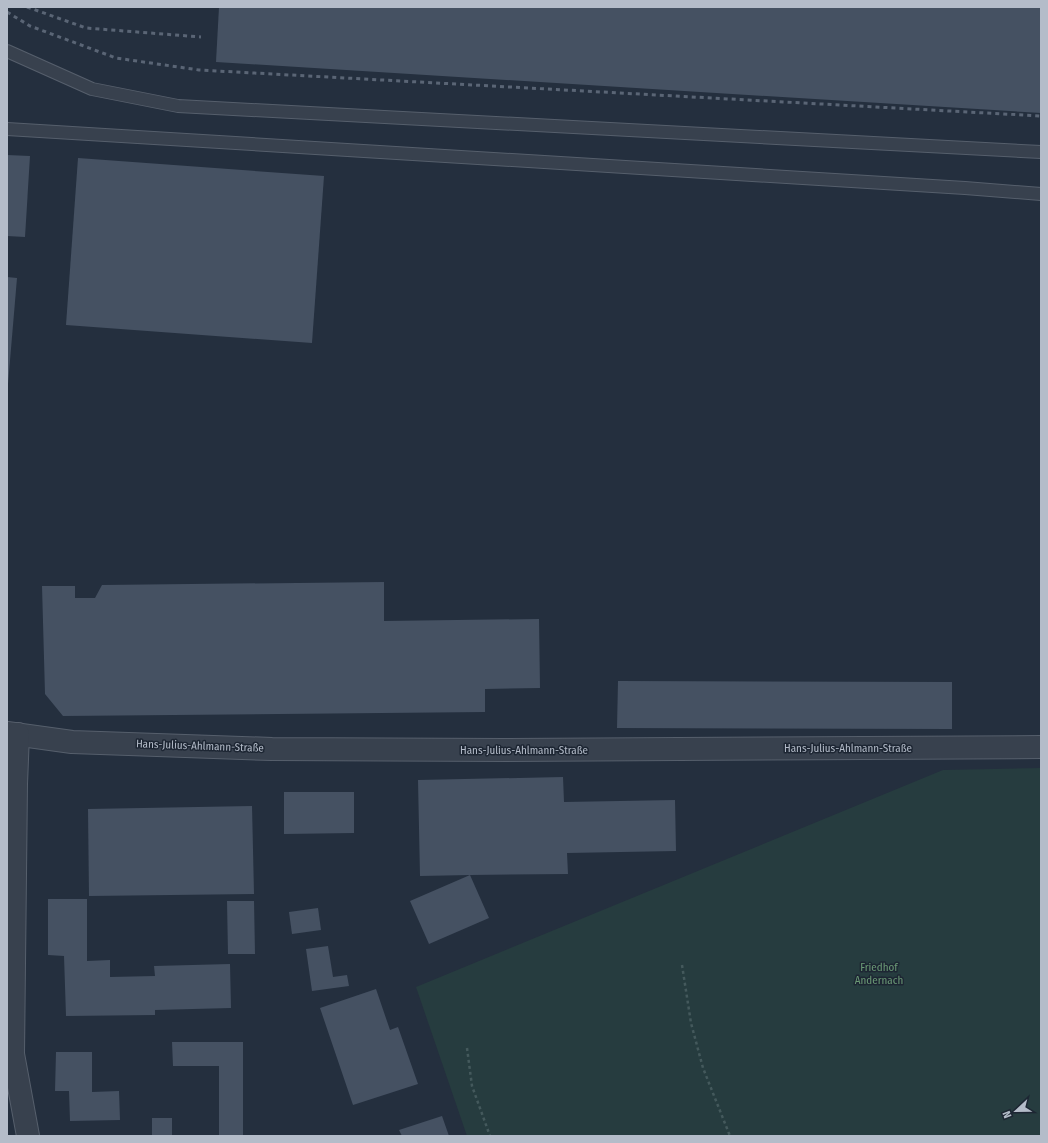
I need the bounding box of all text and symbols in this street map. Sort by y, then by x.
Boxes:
street label: Hans-Julius-Ahlmann-Straße [136,737,264,755]
street label: Hans-Julius-Ahlmann-Straße [784,742,912,755]
street label: Hans-Julius-Ahlmann-Straße [460,744,588,757]
park label: Friedhof Andernach [855,961,903,987]
north arrow [996,1091,1036,1131]
text: N [1000,1109,1014,1120]

